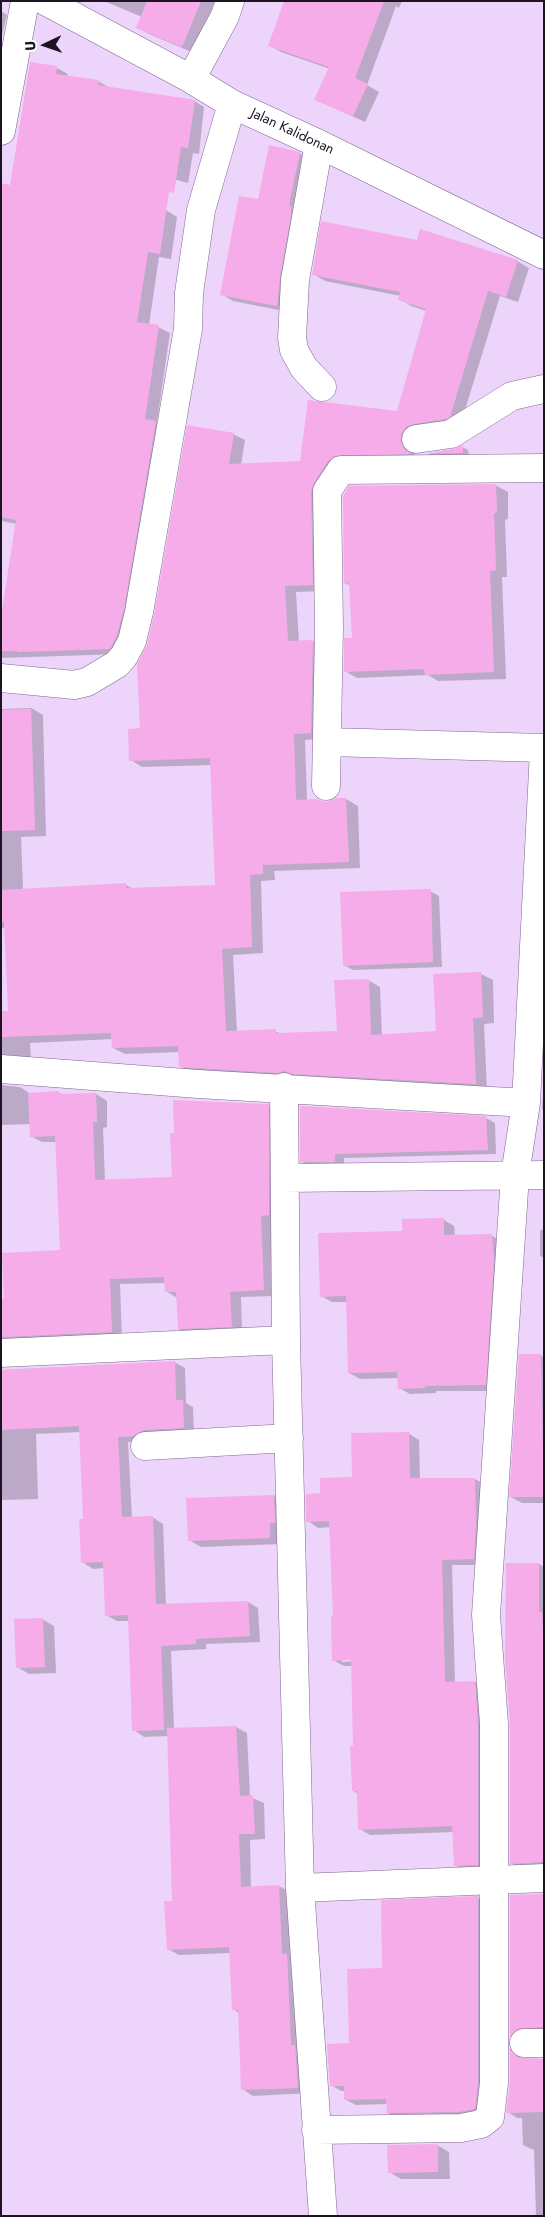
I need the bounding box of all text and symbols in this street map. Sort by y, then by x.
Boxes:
north arrow [20,20,70,70]
text: U [20,40,40,51]
street label: Jalan Kalidonan [248,105,336,159]

